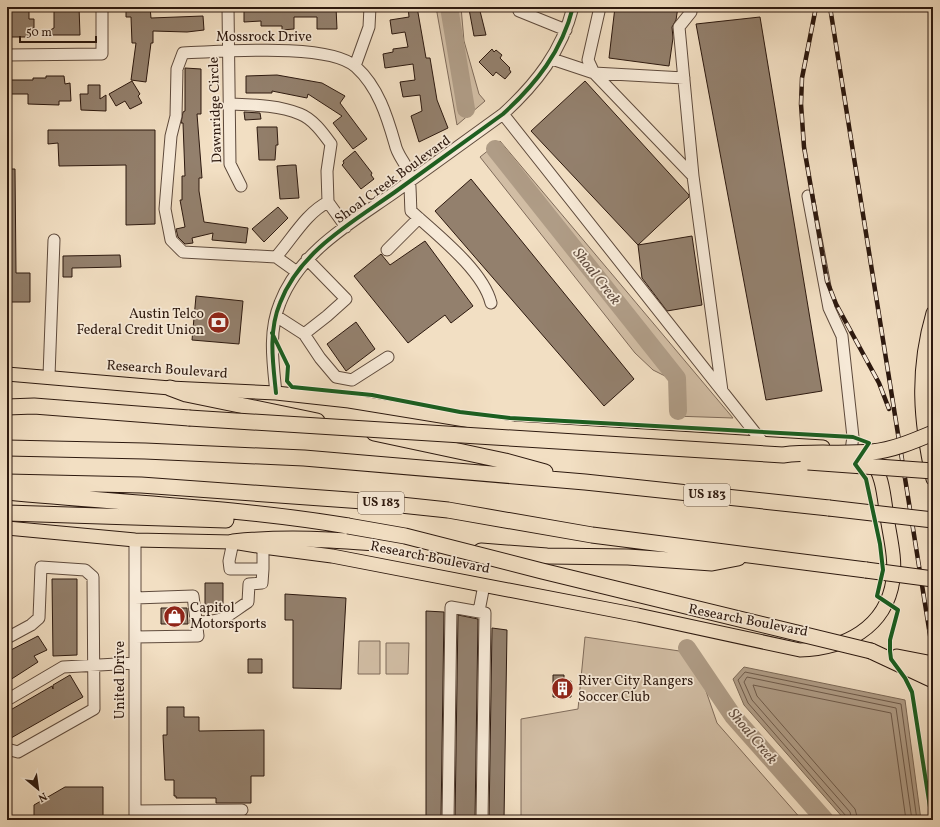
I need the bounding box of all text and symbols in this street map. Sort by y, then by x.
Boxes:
scale bar [20,18,96,44]
text: 50 m [26,25,52,41]
street label: Mossrock Drive [216,28,312,47]
street label: Dawnridge Circle [205,56,227,164]
street label: Shoal Creek Boulevard [331,131,455,229]
water label: Shoal Creek [567,244,625,310]
place label: Austin Telco Federal Credit Union [77,305,204,340]
bank icon: Austin Telco Federal Credit Union [206,309,232,335]
street label: Research Boulevard [106,356,228,384]
road number: US 183 [684,484,730,506]
road number: US 183 [358,492,404,514]
street label: Research Boulevard [369,537,491,579]
place label: Capitol Motorsports [190,599,267,634]
street label: Research Boulevard [687,600,809,642]
shop icon: Capitol Motorsports [161,603,187,629]
street label: United Drive [111,640,130,719]
place label: River City Rangers Soccer Club [578,672,693,707]
building icon: River City Rangers Soccer Club [549,676,575,702]
water label: Shoal Creek [722,704,782,770]
north arrow [18,769,58,809]
text: N [35,788,49,805]

